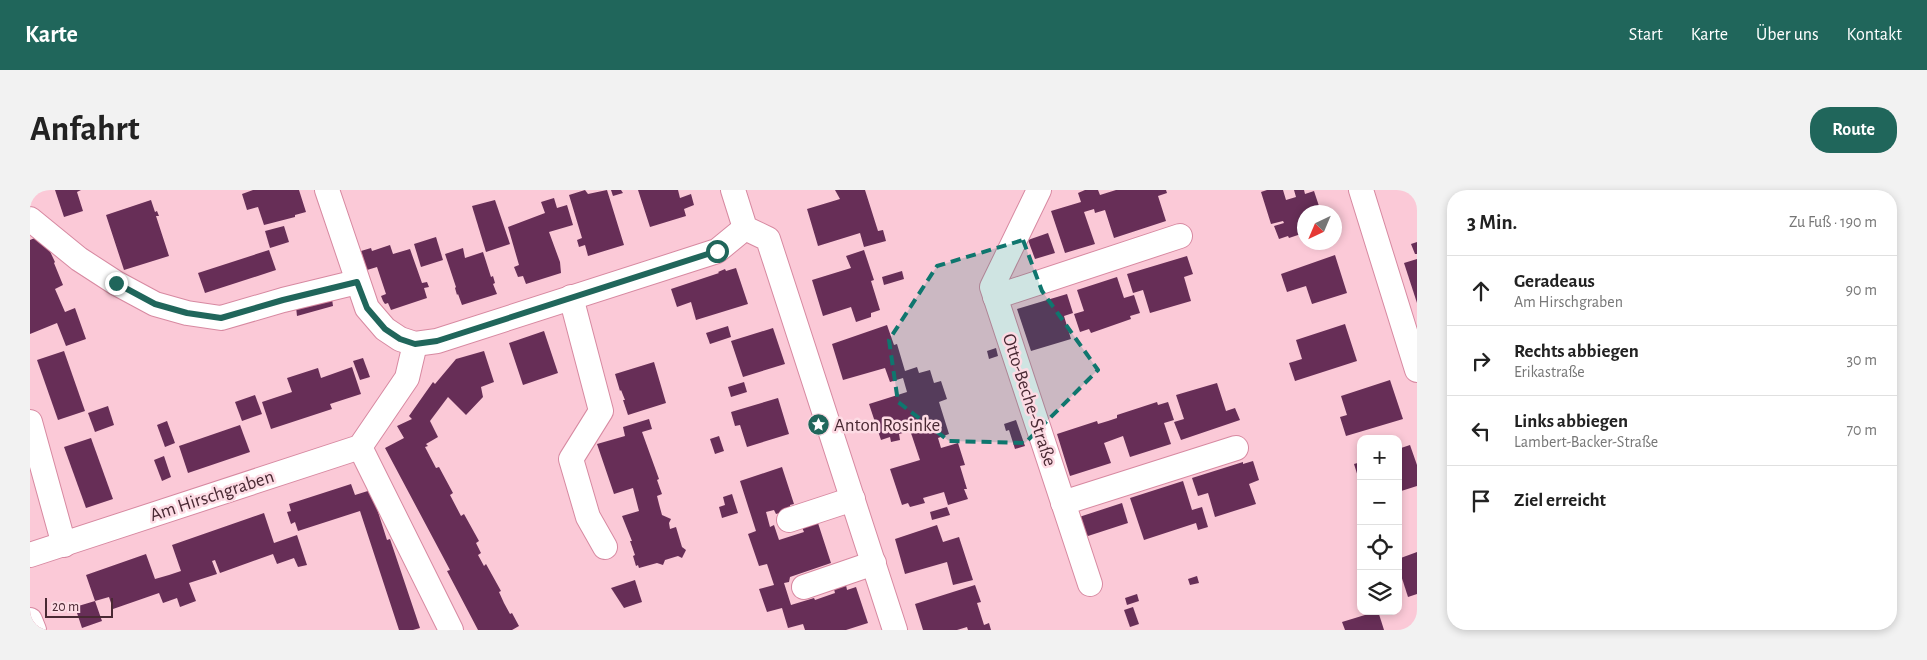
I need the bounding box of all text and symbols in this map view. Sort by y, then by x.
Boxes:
text: Karte [25,23,78,47]
text: Start [1629,26,1663,44]
text: Karte [1691,26,1728,44]
text: Über uns [1756,26,1819,44]
text: Kontakt [1847,26,1902,44]
button: Route [1810,107,1897,153]
text: Anfahrt [30,112,140,147]
north arrow [1297,205,1342,250]
text: 3 Min. [1467,212,1517,233]
text: Zu Fuß · 190 m [1789,214,1877,230]
route start [706,240,729,263]
route end [105,272,128,295]
text: Geradeaus [1514,272,1595,291]
icon: ahead [1467,277,1495,305]
text: 90 m [1846,282,1877,298]
text: Am Hirschgraben [1514,294,1623,310]
street label: Otto-Beche-Straße [999,331,1059,469]
text: Rechts abbiegen [1514,342,1639,361]
icon: right [1467,347,1495,375]
text: 30 m [1847,352,1877,368]
text: Erikastraße [1514,364,1585,380]
text: Links abbiegen [1514,412,1628,431]
place icon: Anton Rosinke [806,413,830,437]
place label: Anton Rosinke [834,416,940,435]
icon: left [1467,417,1495,445]
text: 70 m [1846,422,1877,438]
text: Lambert-Backer-Straße [1514,434,1658,450]
map controls [1357,435,1402,615]
button: + [1357,435,1402,480]
street label: Am Hirschgraben [148,467,276,525]
button: − [1357,480,1402,525]
icon: arrive [1467,487,1495,515]
text: Ziel erreicht [1514,491,1606,510]
button: locate [1357,525,1402,570]
button: layers [1357,570,1402,615]
scale bar [45,595,112,618]
text: 20 m [52,600,79,614]

